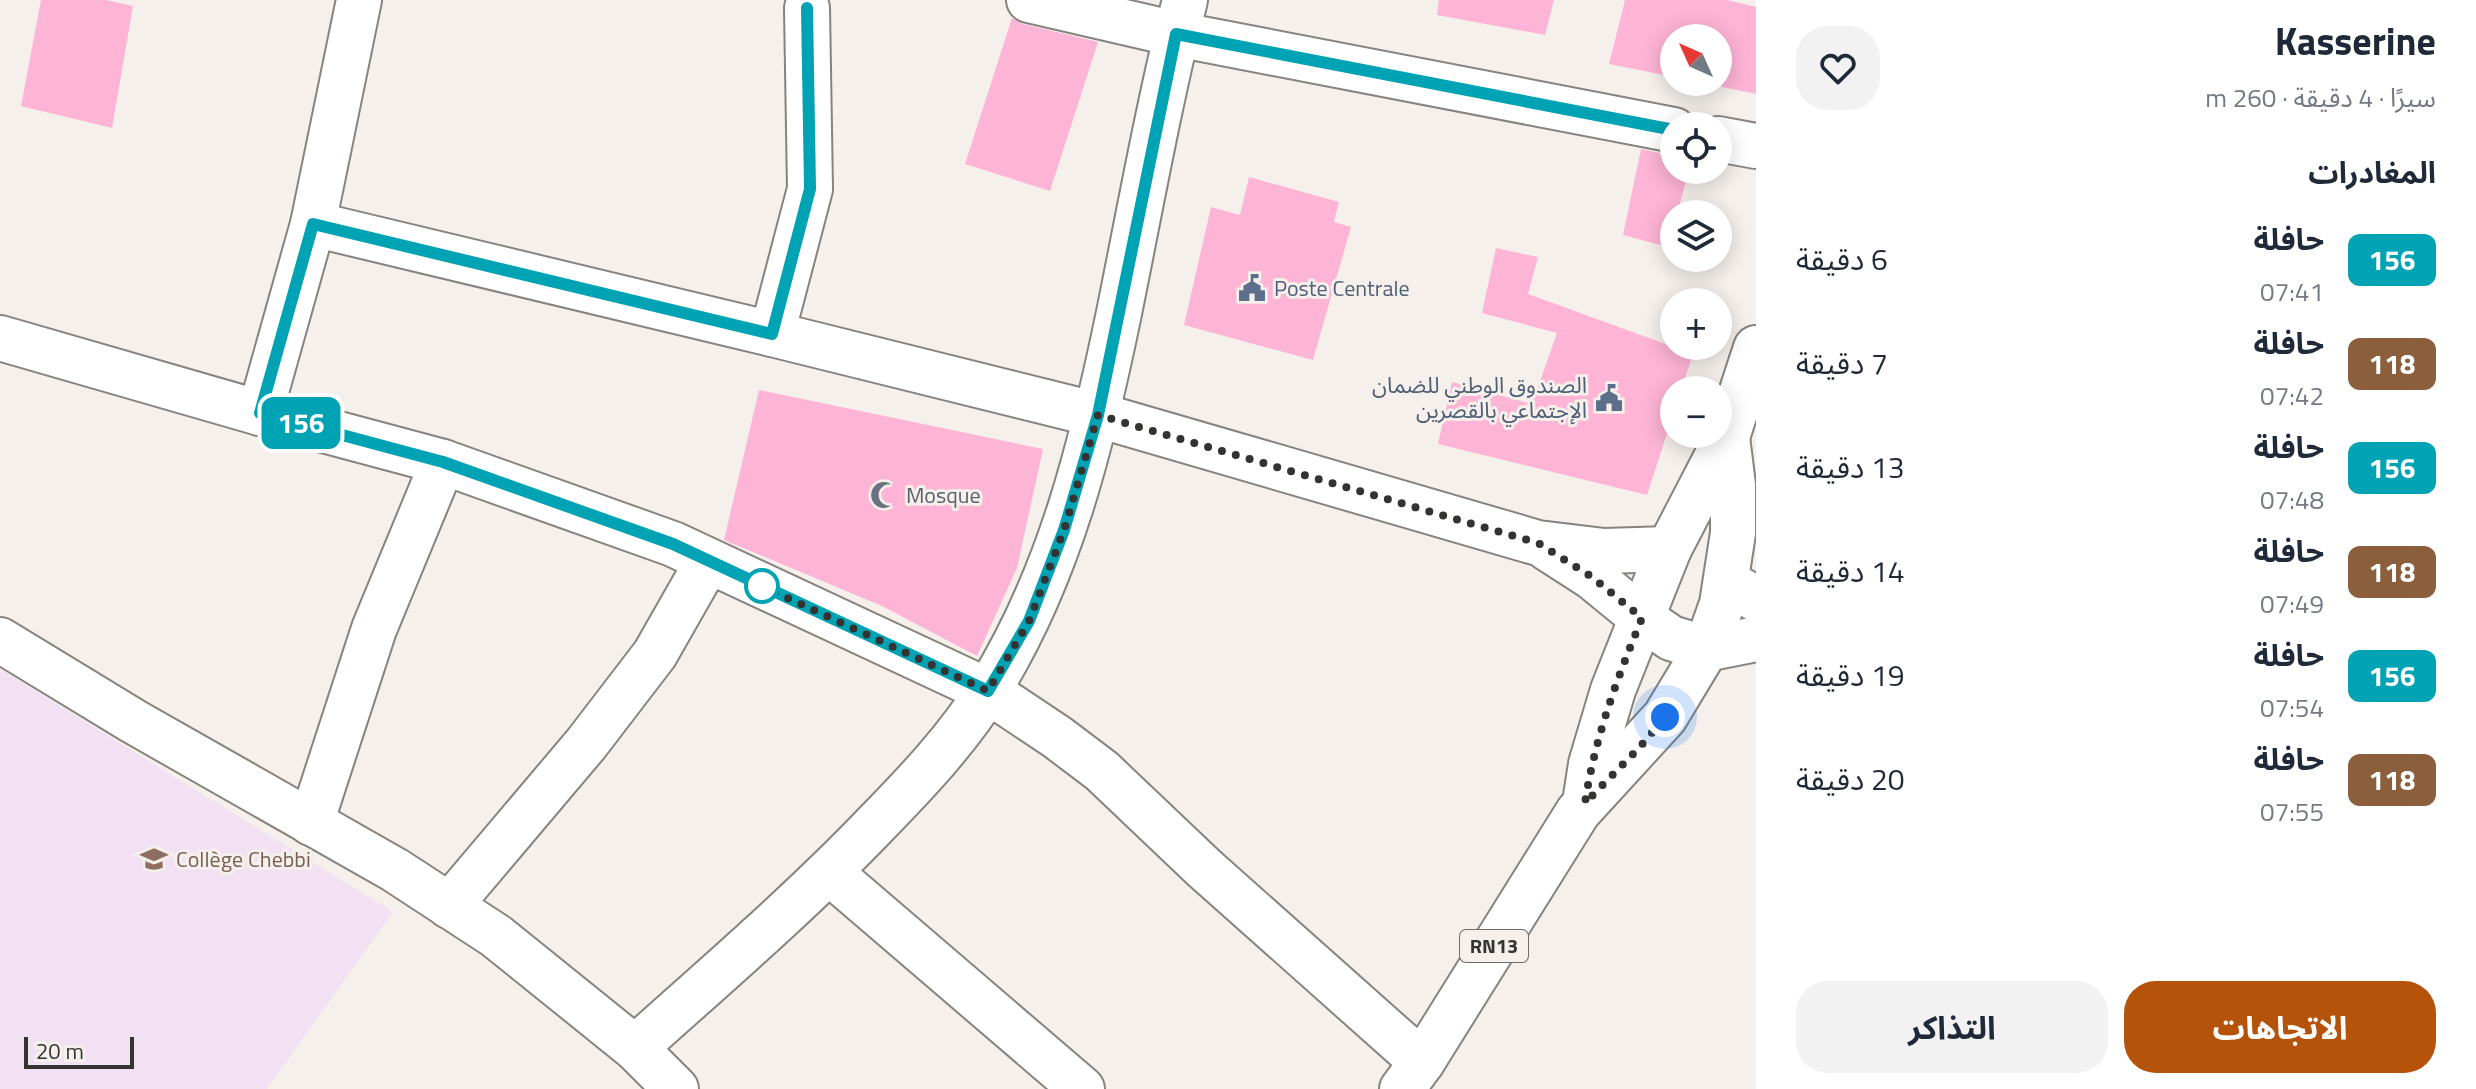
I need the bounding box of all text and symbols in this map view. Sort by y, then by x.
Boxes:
text: Kasserine [2275,12,2436,70]
north arrow [1660,24,1732,96]
map controls [1660,24,1732,448]
button: heart [1796,26,1880,110]
text: سيرًا · 4 دقيقة · 260 m [2205,78,2436,117]
button: locate [1660,112,1732,184]
text: المغادرات [2308,149,2436,195]
button: layers [1660,200,1732,272]
text: حافلة [2253,216,2324,262]
text: 6 دقيقة [1796,236,1888,282]
text: 156 [2368,238,2416,281]
place label: Poste Centrale [1274,271,1410,305]
text: 07:41 [2260,272,2324,311]
public building icon: Poste Centrale [1237,273,1267,303]
button: + [1660,288,1732,360]
text: حافلة [2253,320,2324,366]
text: 7 دقيقة [1796,340,1888,386]
text: 118 [2368,342,2416,385]
place label: الصندوق الوطني للضمان الإجتماعي بالقصرين [1372,368,1587,427]
button: − [1660,376,1732,448]
text: 07:42 [2260,376,2324,415]
public building icon: الصندوق الوطني للضمان الإجتماعي بالقصرين [1594,383,1624,413]
line badge: 156 [255,397,347,449]
text: 156 [277,401,325,444]
text: حافلة [2253,424,2324,470]
text: 13 دقيقة [1796,444,1905,490]
text: 156 [2368,446,2416,489]
place label: Mosque [906,478,981,512]
mosque icon: Mosque [869,480,899,510]
text: 07:48 [2260,480,2324,519]
text: حافلة [2253,528,2324,574]
text: 14 دقيقة [1796,548,1905,594]
text: 118 [2368,550,2416,593]
unlabelled marker [745,569,779,603]
text: 07:49 [2260,584,2324,623]
text: حافلة [2253,632,2324,678]
text: 19 دقيقة [1796,652,1905,698]
text: 156 [2368,654,2416,697]
text: 07:54 [2260,688,2324,727]
your location [1645,697,1685,737]
text: حافلة [2253,736,2324,782]
text: 20 دقيقة [1796,756,1905,802]
text: 118 [2368,758,2416,801]
text: 07:55 [2260,792,2324,831]
place label: Collège Chebbi [176,842,311,876]
school or university icon: Collège Chebbi [139,844,169,874]
road number: RN13 [1460,930,1528,962]
button: التذاكر [1796,981,2108,1073]
button: الاتجاهات [2124,981,2436,1073]
scale bar [24,1033,134,1069]
text: 20 m [36,1034,84,1068]

